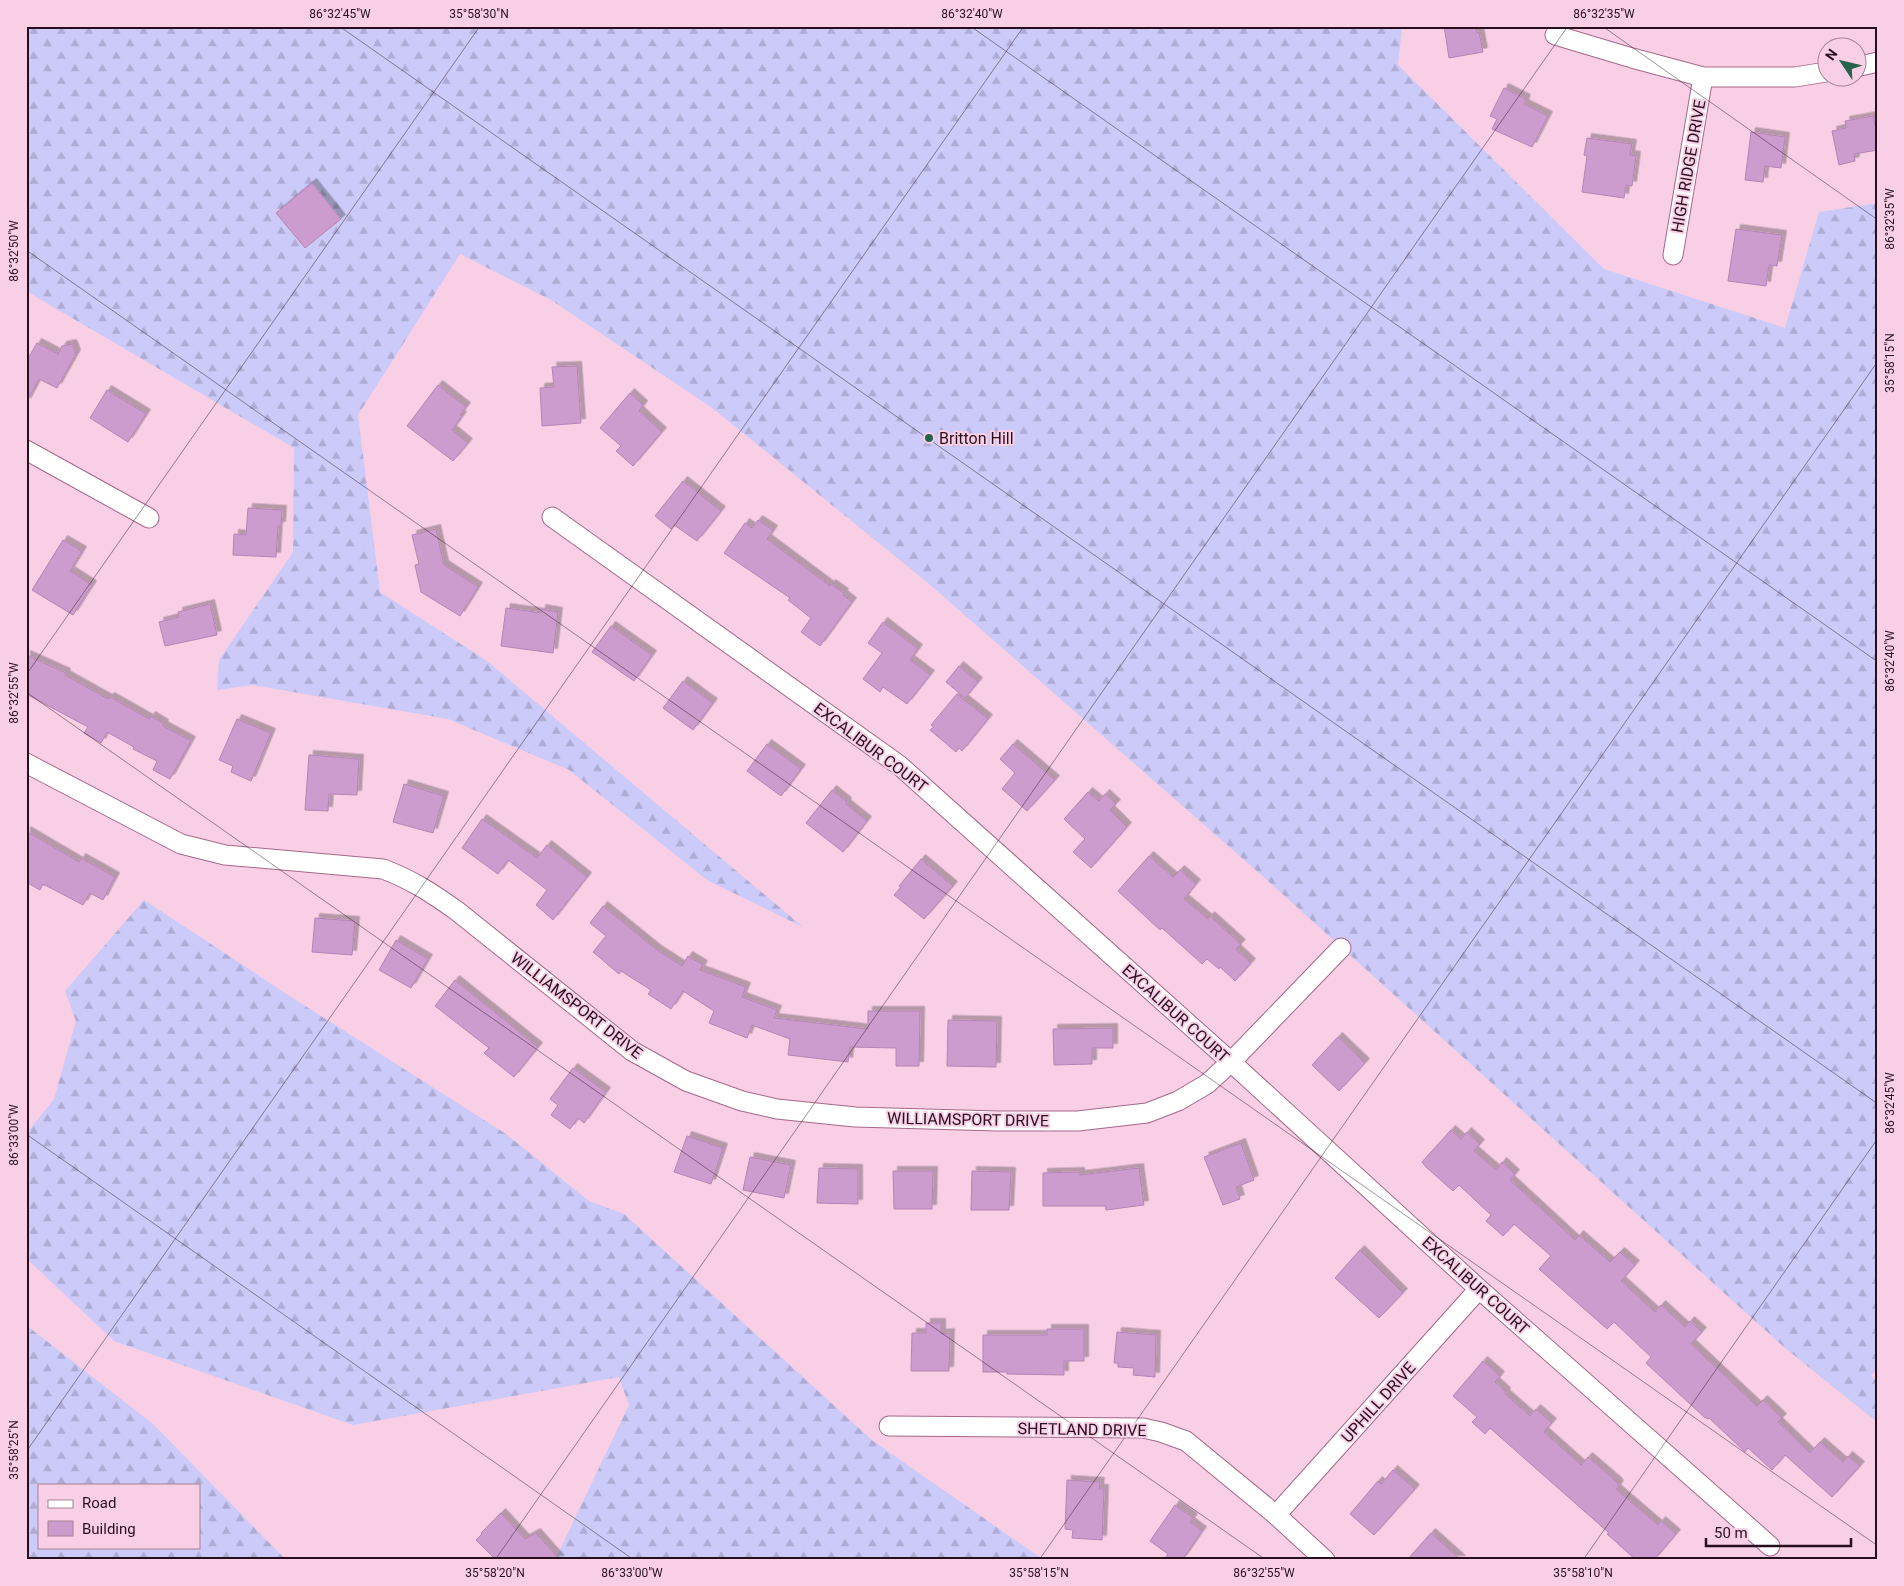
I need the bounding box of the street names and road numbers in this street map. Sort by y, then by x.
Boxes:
street label: HIGH RIDGE DRIVE [1667,98,1710,234]
street label: EXCALIBUR COURT [810,698,932,797]
street label: WILLIAMSPORT DRIVE [507,948,646,1063]
street label: EXCALIBUR COURT [1118,960,1233,1067]
street label: WILLIAMSPORT DRIVE [887,1109,1049,1130]
street label: EXCALIBUR COURT [1418,1232,1533,1339]
street label: UPHILL DRIVE [1337,1358,1419,1446]
street label: SHETLAND DRIVE [1017,1419,1147,1440]

